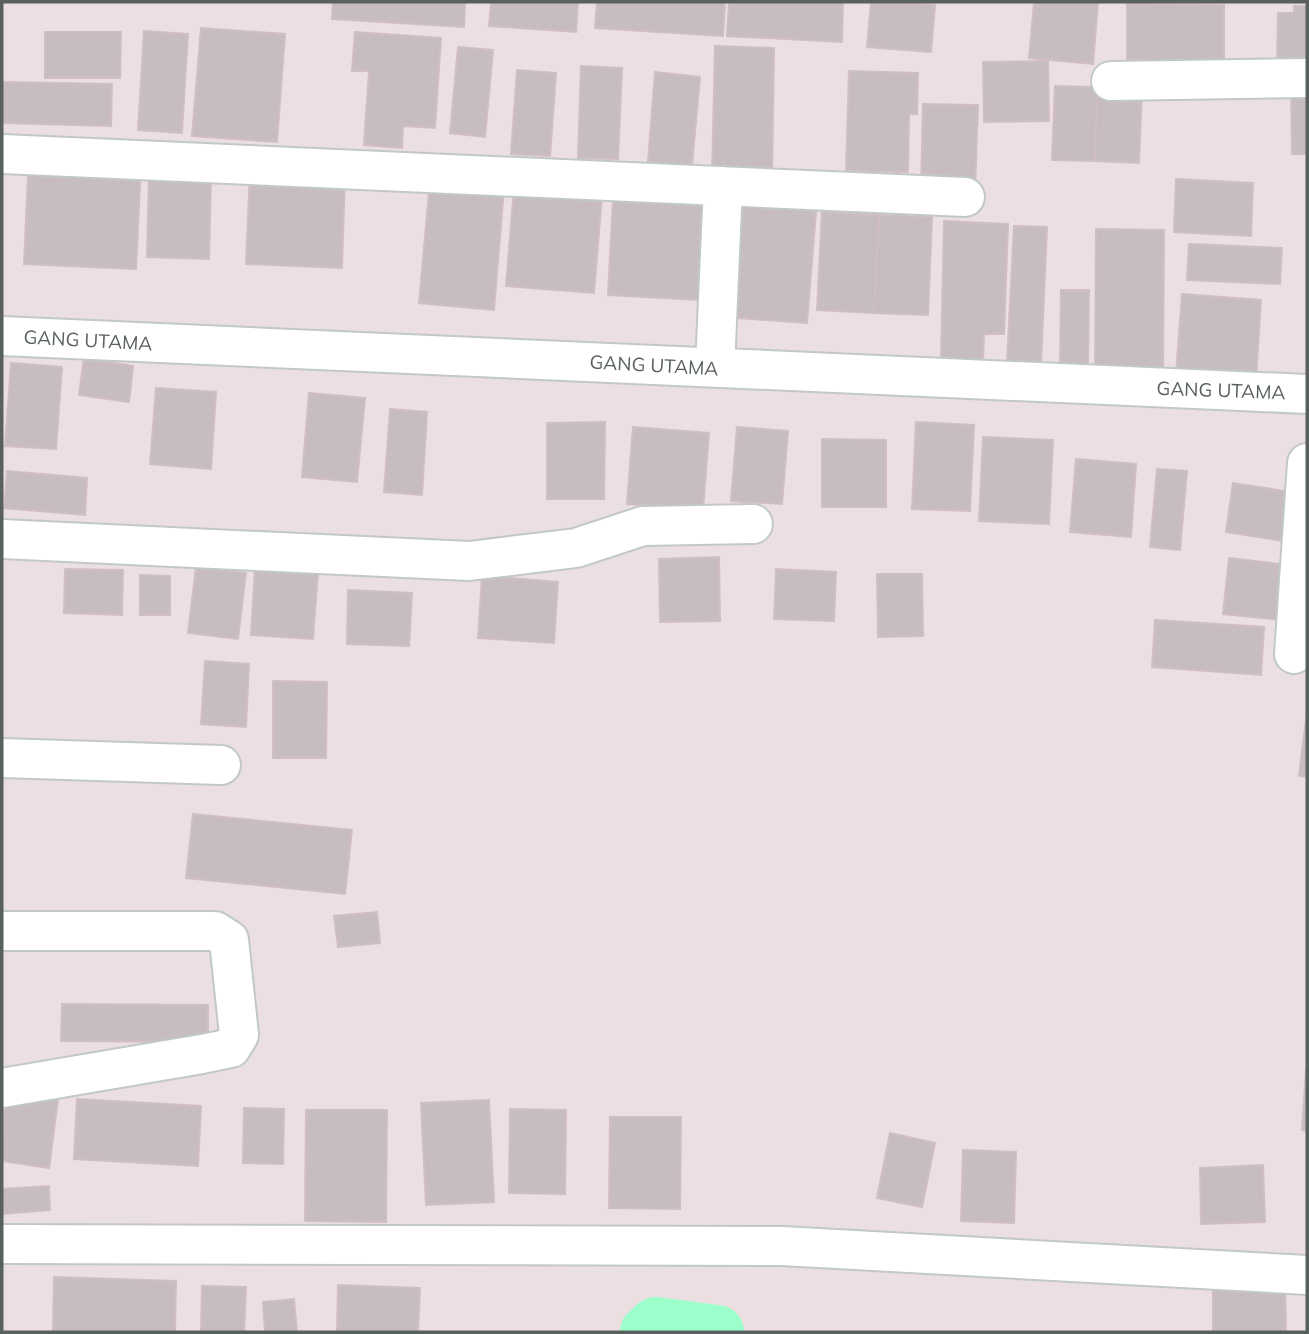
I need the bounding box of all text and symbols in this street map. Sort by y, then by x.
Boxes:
street label: GANG UTAMA [23,325,153,355]
street label: GANG UTAMA [589,350,719,380]
street label: GANG UTAMA [1156,376,1286,404]

